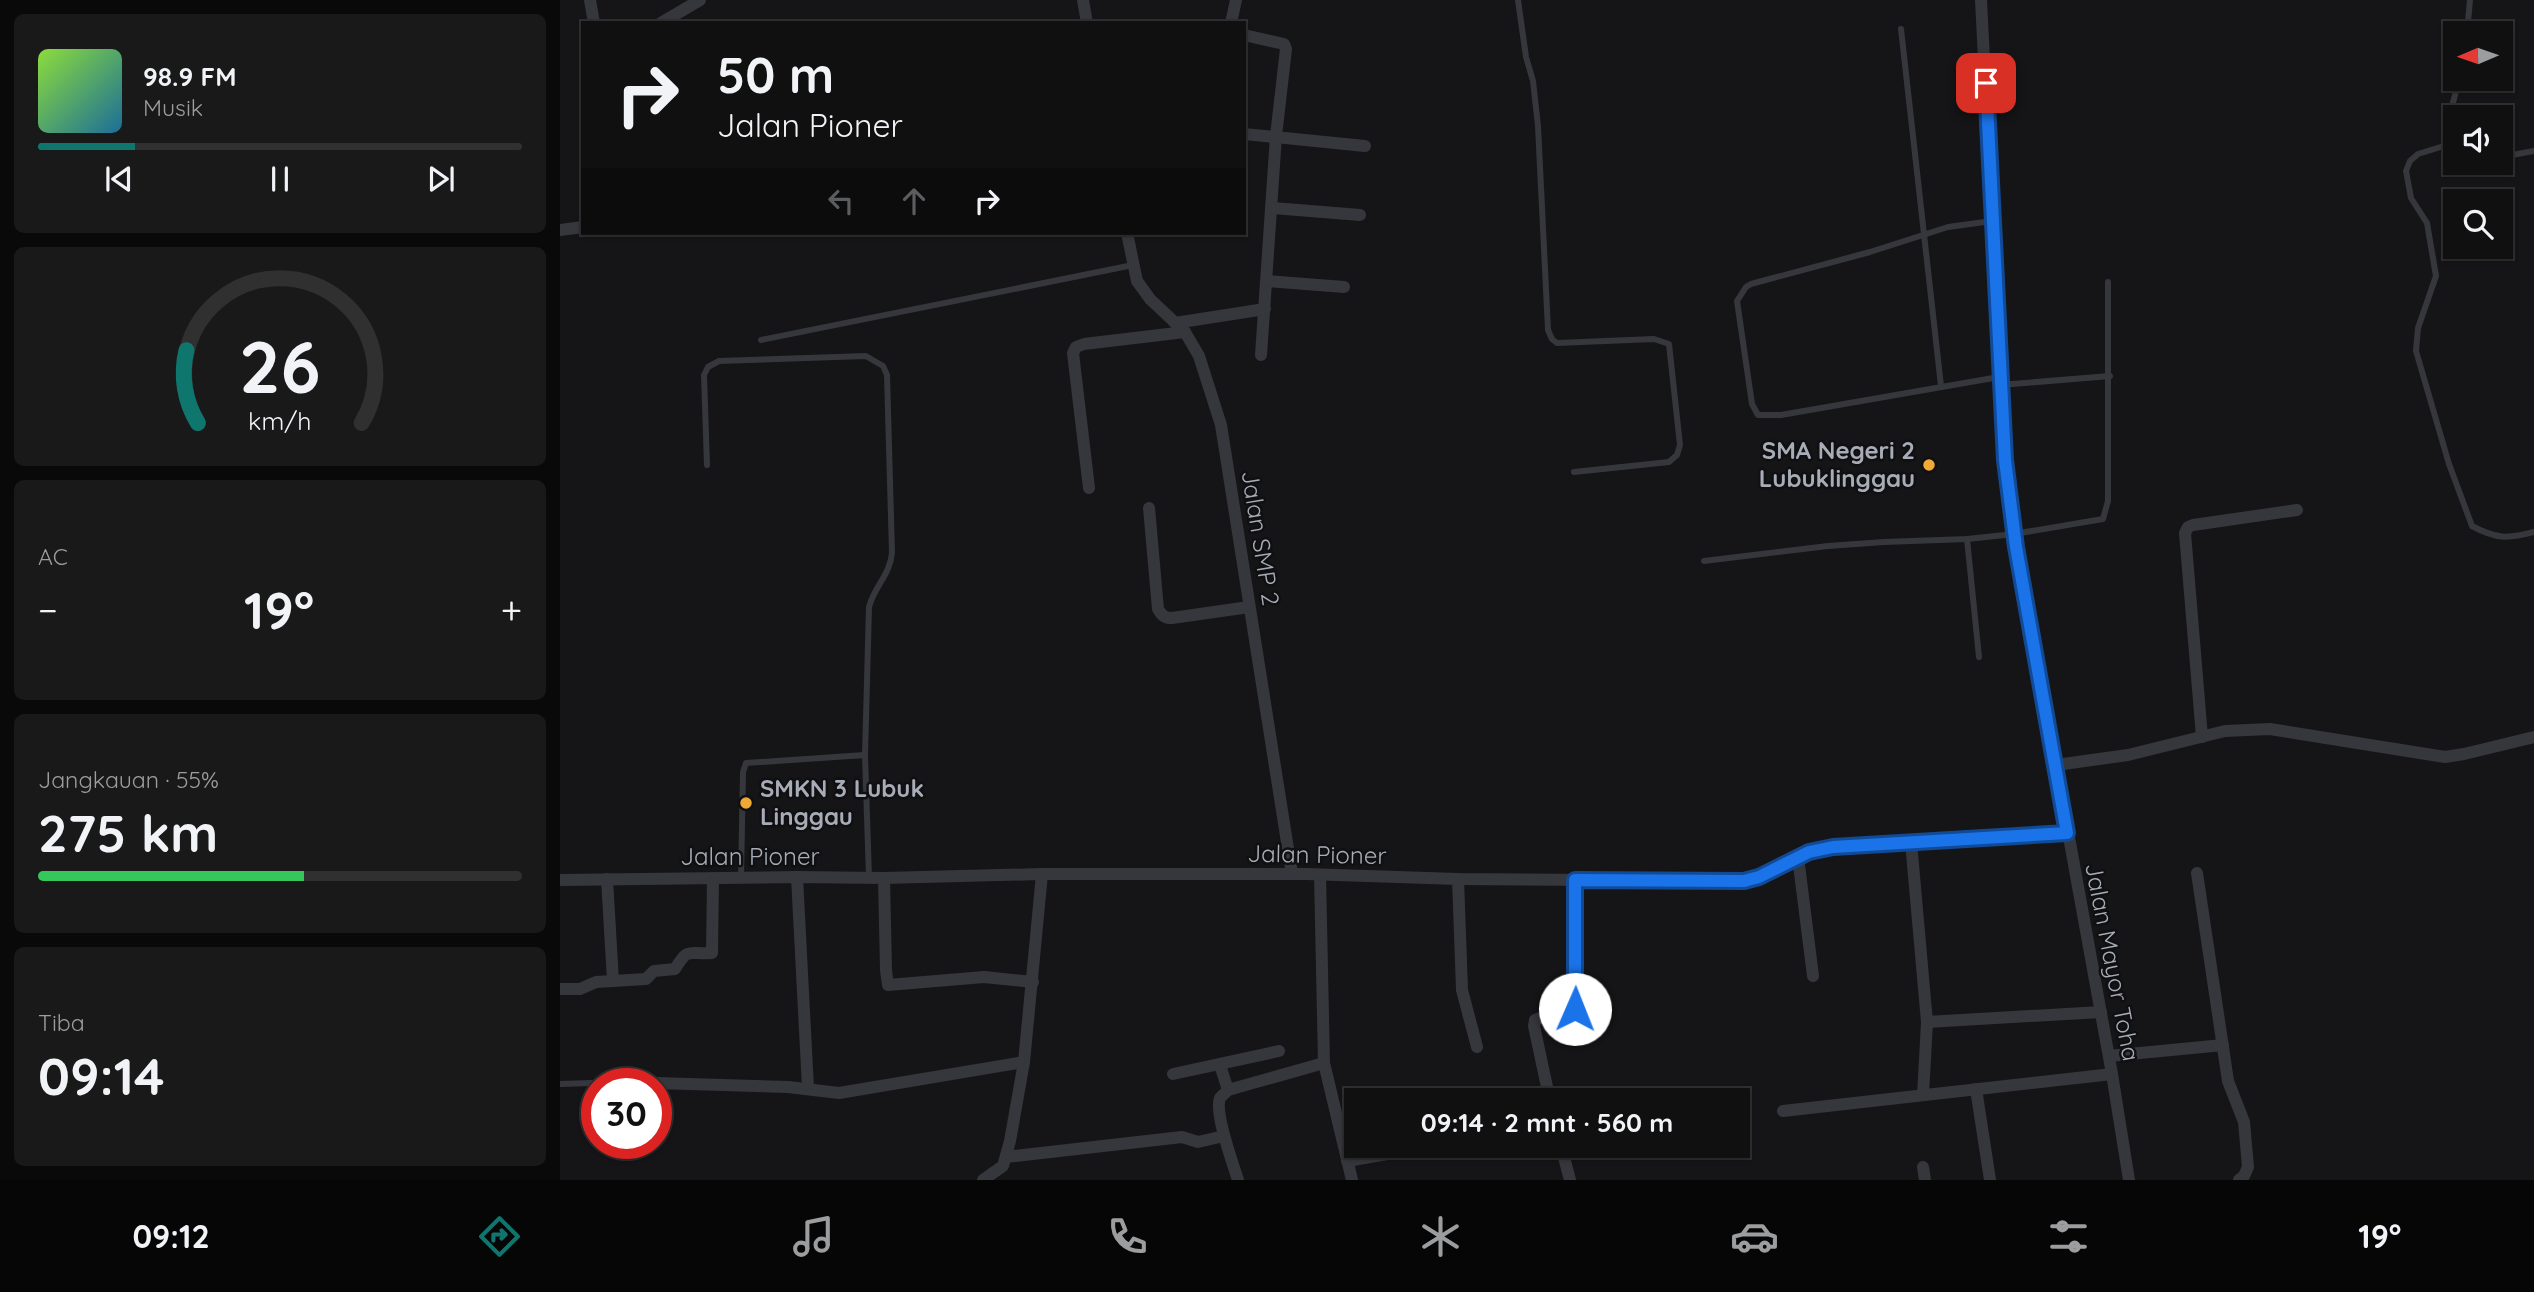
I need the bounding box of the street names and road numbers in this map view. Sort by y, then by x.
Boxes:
street label: Jalan SMP 2 [1236,468,1286,607]
street label: Jalan Pioner [1247,838,1387,870]
street label: Jalan Pioner [680,841,820,871]
street label: Jalan Mayor Toha [2079,860,2147,1063]

